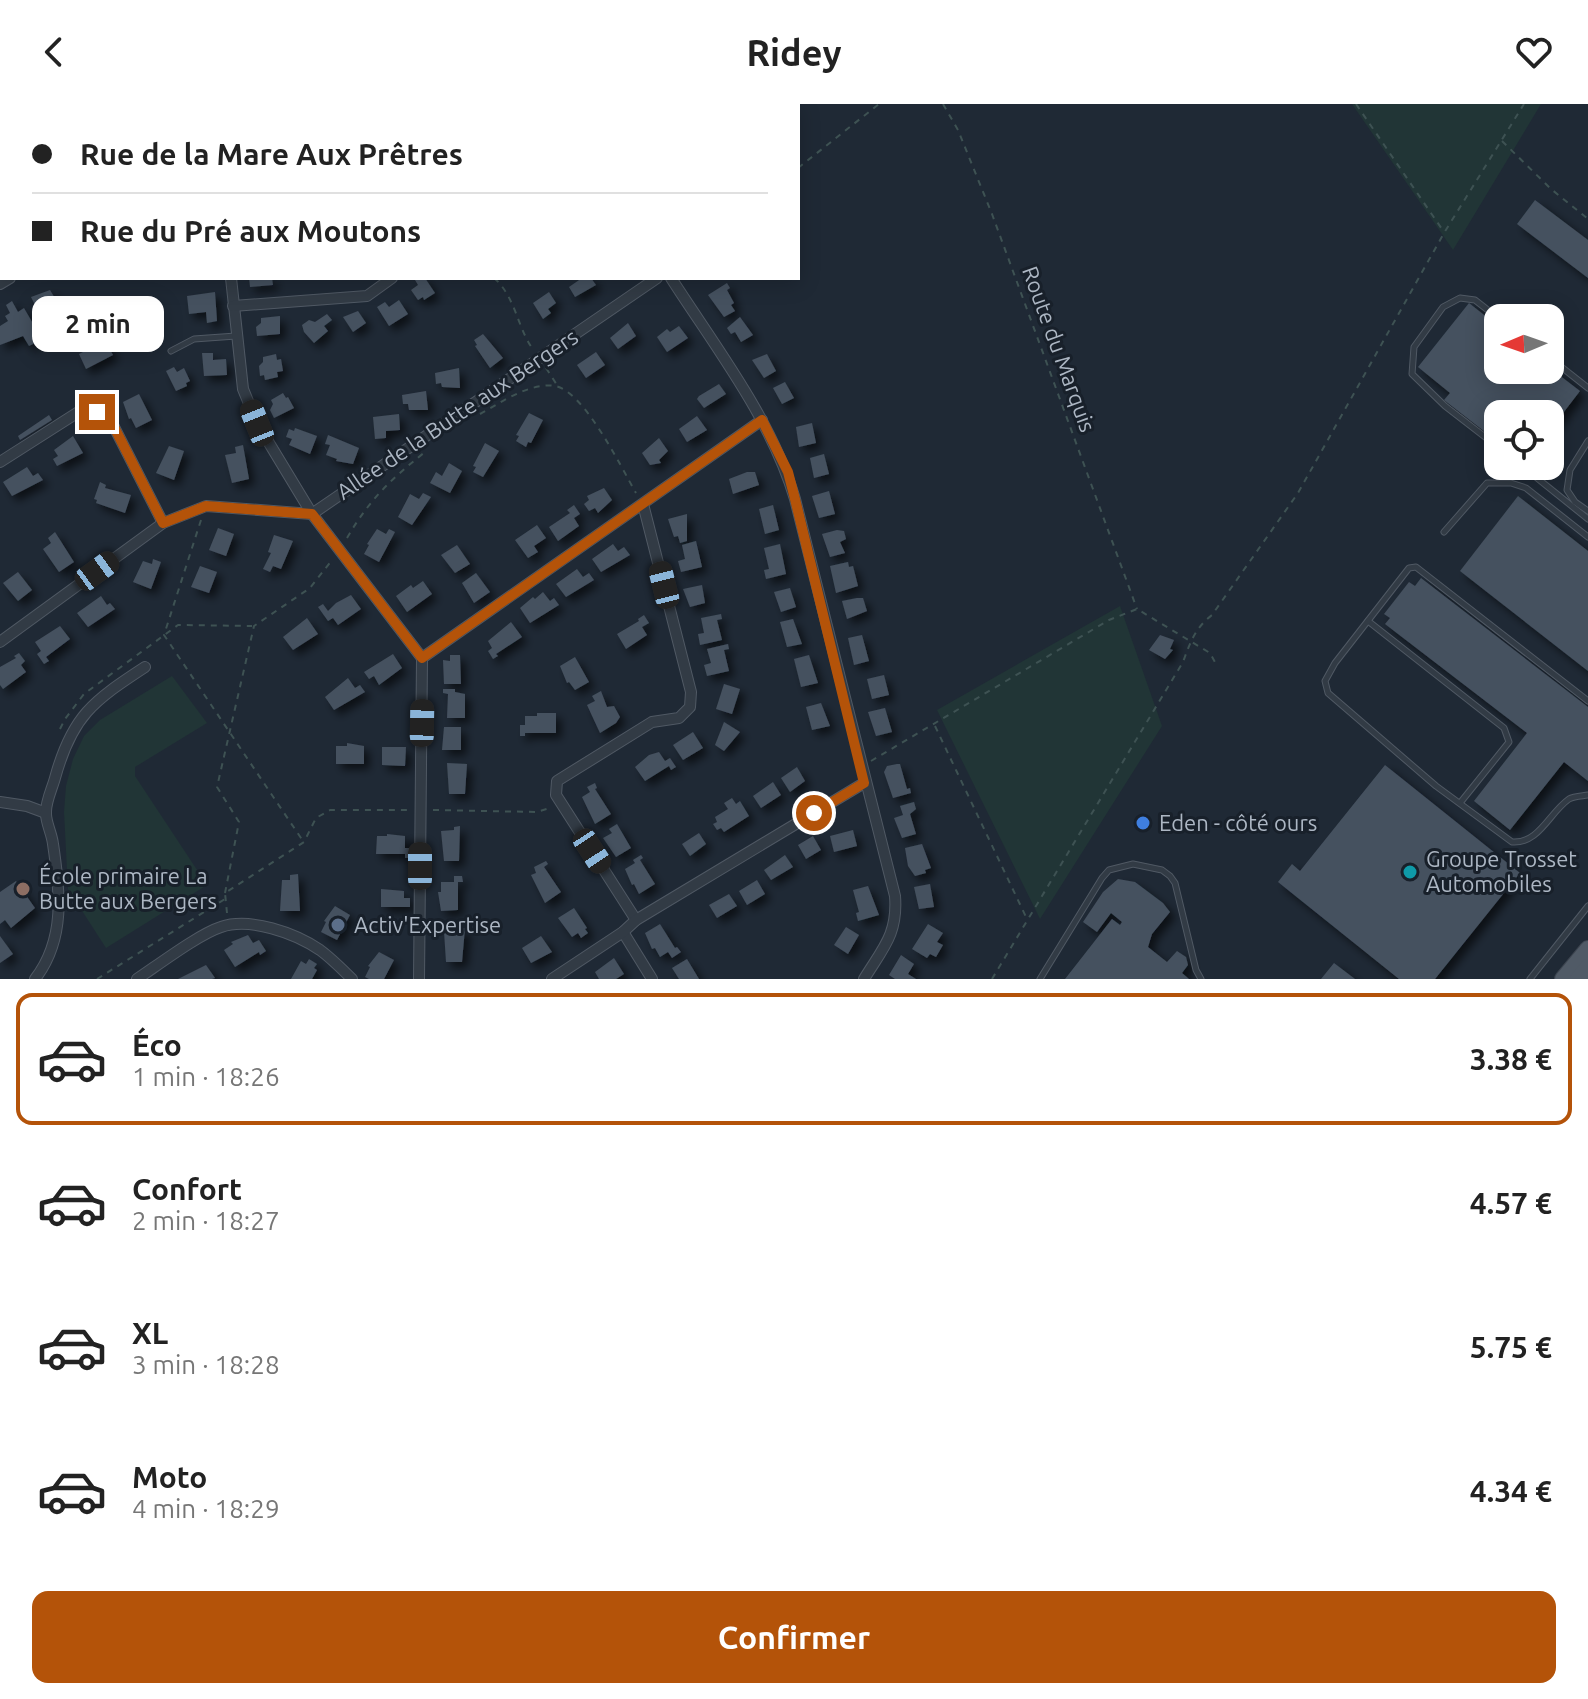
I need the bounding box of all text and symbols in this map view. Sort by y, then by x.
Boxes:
icon: back [32,30,76,74]
icon: heart [1512,30,1556,74]
text: Ridey [746,32,842,73]
text: Rue de la Mare Aux Prêtres [80,137,463,171]
text: Rue du Pré aux Moutons [80,214,421,248]
street label: Route du Marquis [1018,263,1101,435]
callout: 2 min [31,296,163,352]
north arrow [1484,304,1564,384]
map controls [1484,304,1564,480]
text: 2 min [65,309,131,338]
street label: Allée de la Butte aux Bergers [331,323,582,504]
route end [79,394,115,430]
car [237,396,277,450]
button: locate [1484,400,1564,480]
car [71,547,123,595]
car [647,559,681,611]
car [410,699,434,747]
route start [796,795,832,831]
place label: Eden - côté ours [1159,810,1317,835]
marker: Eden - côté ours [1134,814,1152,832]
car [569,824,615,878]
car [408,842,432,890]
place label: Groupe Trosset Automobiles [1426,846,1577,896]
place label: École primaire La Butte aux Bergers [39,862,217,913]
marker: Groupe Trosset Automobiles [1401,863,1419,881]
marker: École primaire La Butte aux Bergers [14,880,32,898]
place label: Activ'Expertise [354,912,501,937]
marker: Activ'Expertise [329,916,347,934]
icon: car [36,1023,108,1095]
text: Éco [132,1028,182,1062]
text: 3.38 € [1470,1042,1552,1076]
text: 1 min · 18:26 [132,1062,280,1091]
icon: car [36,1167,108,1239]
text: Confort [132,1172,242,1206]
text: 4.57 € [1470,1186,1552,1220]
text: 2 min · 18:27 [132,1206,280,1235]
icon: car [36,1311,108,1383]
text: XL [132,1316,168,1350]
text: 5.75 € [1470,1330,1552,1364]
text: 3 min · 18:28 [132,1350,280,1379]
icon: car [36,1455,108,1527]
text: Moto [132,1460,207,1494]
text: 4.34 € [1470,1474,1552,1508]
text: 4 min · 18:29 [132,1494,280,1523]
button: Confirmer [32,1591,1556,1683]

